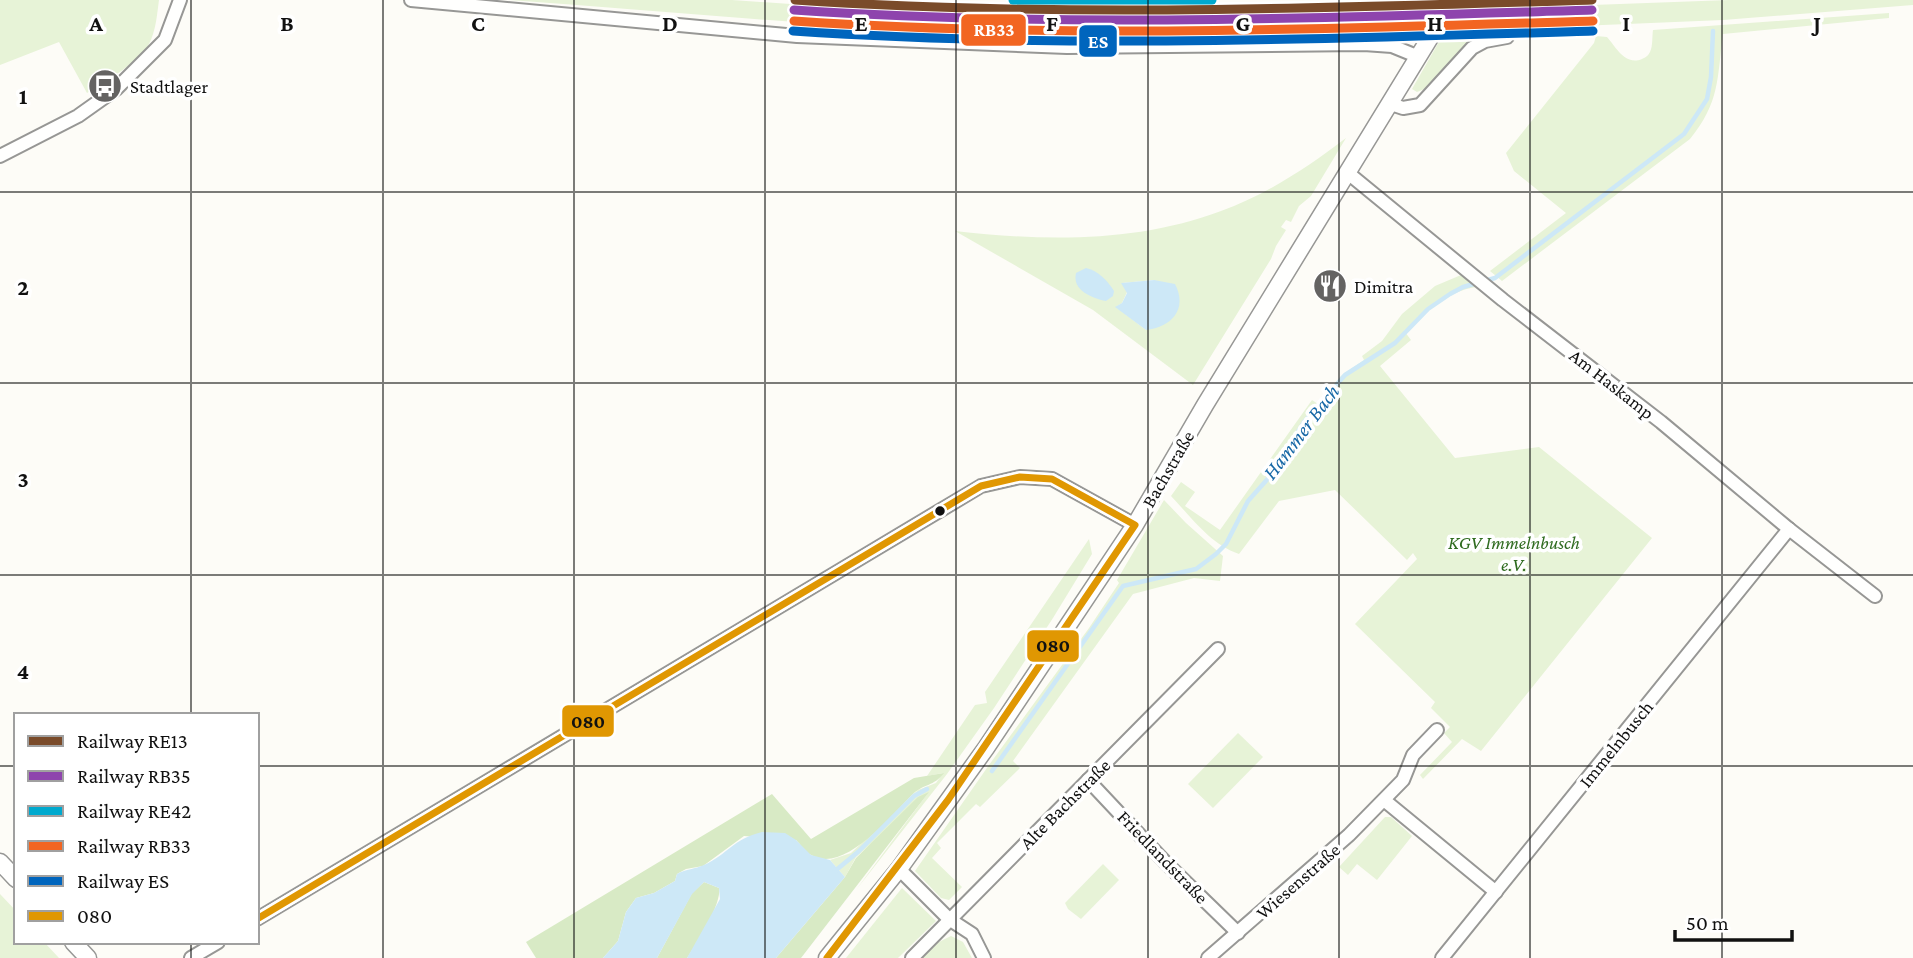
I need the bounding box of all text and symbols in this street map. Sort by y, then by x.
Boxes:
text: A [88,10,103,36]
text: B [280,10,294,36]
text: C [471,10,485,36]
text: D [662,10,678,36]
text: E [854,10,868,36]
text: F [1046,10,1058,36]
text: G [1236,10,1251,36]
text: H [1427,10,1443,36]
text: I [1622,10,1630,36]
text: J [1811,10,1821,36]
line badge: RB33 [960,13,1027,47]
text: RB33 [973,19,1015,40]
line badge: ES [1078,24,1118,58]
text: ES [1088,31,1108,52]
bus stop icon: Stadtlager [86,67,124,105]
place label: Stadtlager [130,76,208,97]
text: 1 [19,83,28,109]
restaurant icon: Dimitra [1311,267,1349,305]
text: 2 [17,274,29,300]
place label: Dimitra [1354,276,1414,297]
street label: Am Haskamp [1566,345,1658,423]
water label: Hammer Bach [1258,380,1344,484]
street label: Bachstraße [1138,427,1198,511]
text: 3 [17,466,29,492]
unlabelled marker [933,504,947,518]
park label: KGV Immelnbusch e.V. [1448,532,1580,575]
line badge: 080 [1026,629,1080,663]
text: 080 [1036,635,1070,656]
text: 4 [17,658,29,684]
street label: Immelnbusch [1575,697,1657,791]
line badge: 080 [561,704,615,738]
text: 080 [571,711,605,732]
legend [14,713,259,944]
text: Railway RE13 [77,729,188,753]
street label: Alte Bachstraße [1016,755,1114,853]
text: Railway RB35 [77,764,191,788]
text: Railway RE42 [77,799,191,823]
street label: Friedlandstraße [1113,806,1213,908]
text: Railway RB33 [77,834,191,858]
street label: Wiesenstraße [1252,839,1344,923]
text: Railway ES [77,869,169,893]
scale bar [1675,898,1792,942]
text: 080 [77,904,112,928]
text: 50 m [1686,911,1729,935]

